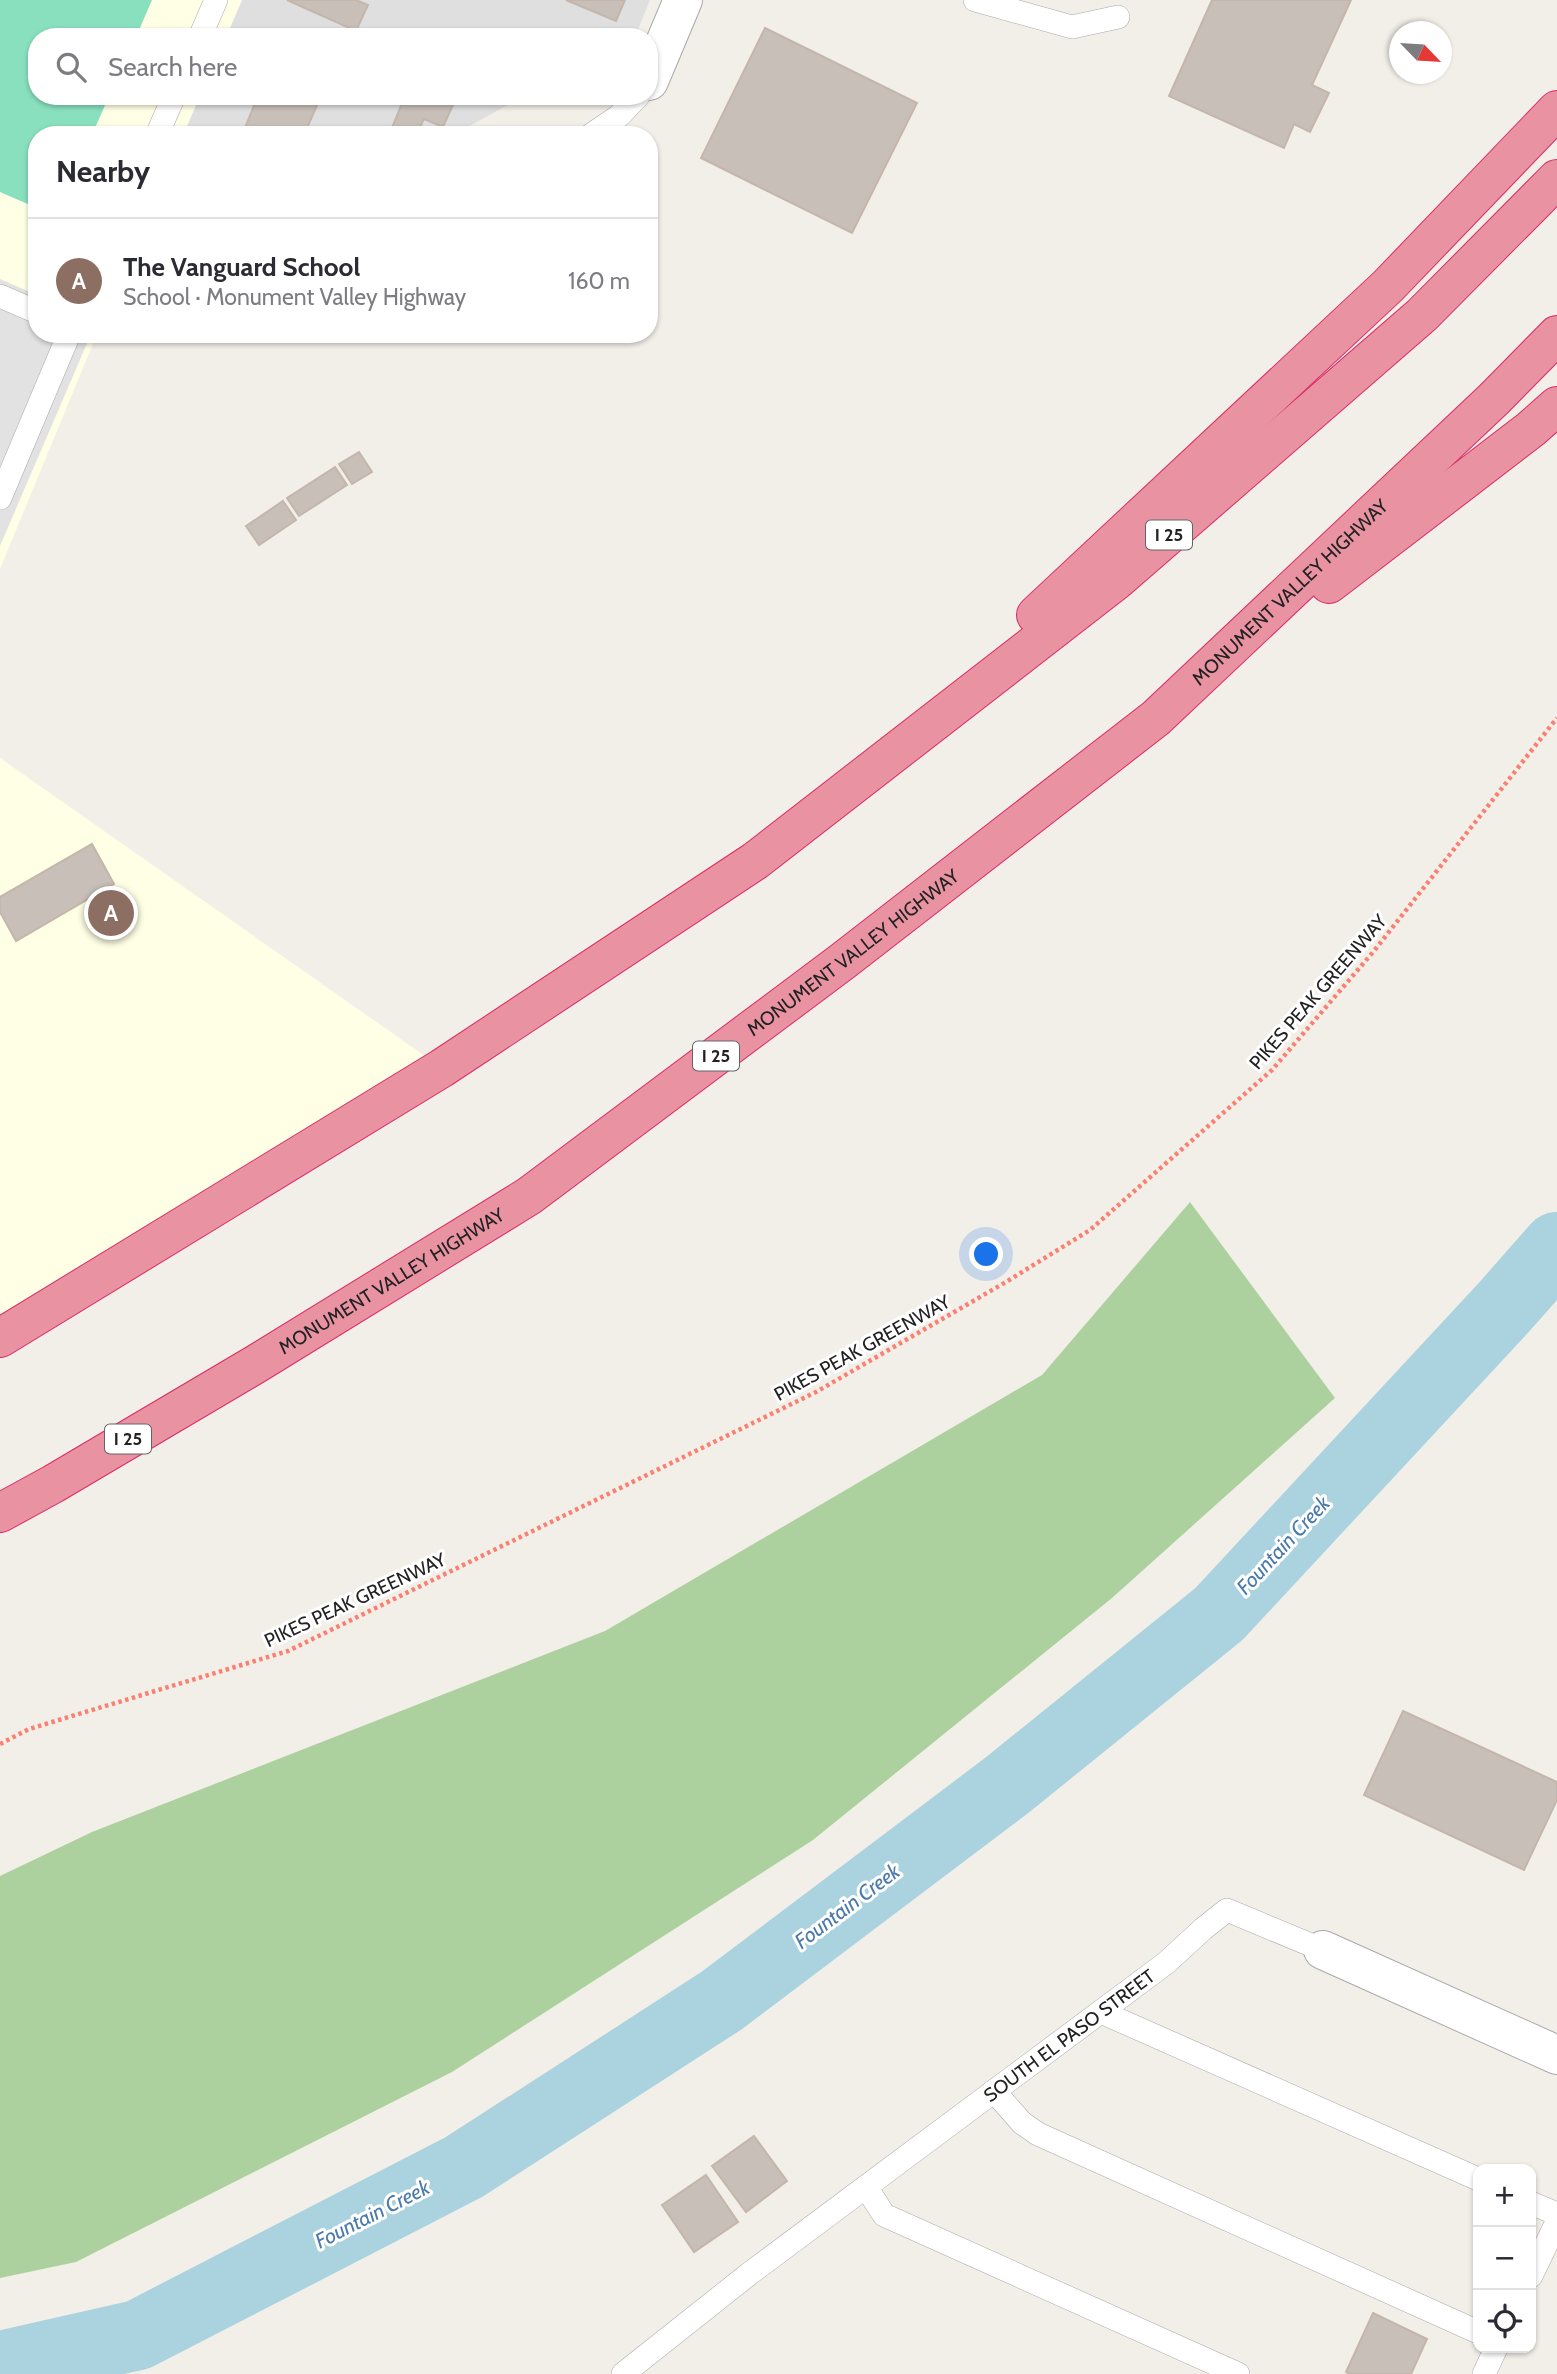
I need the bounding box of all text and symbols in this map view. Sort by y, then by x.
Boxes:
north arrow [1389,21,1452,84]
search box [28,28,658,105]
icon: search [52,48,90,86]
text: Search here [108,51,237,83]
text: Nearby [56,153,150,190]
text: The Vanguard School [123,251,360,283]
text: A [72,267,86,295]
text: 160 m [568,267,630,295]
text: School · Monument Valley Highway [123,283,466,311]
street label: MONUMENT VALLEY HIGHWAY [1187,494,1393,690]
road number: I 25 [1146,520,1192,550]
street label: MONUMENT VALLEY HIGHWAY [742,864,963,1041]
pin: A [88,887,134,939]
street label: PIKES PEAK GREENWAY [1244,910,1392,1074]
road number: I 25 [693,1042,739,1070]
street label: MONUMENT VALLEY HIGHWAY [274,1203,508,1359]
your location [969,1237,1003,1271]
street label: PIKES PEAK GREENWAY [770,1290,954,1406]
road number: I 25 [105,1424,151,1454]
water label: Fountain Creek [1231,1490,1336,1599]
street label: PIKES PEAK GREENWAY [261,1548,450,1652]
water label: Fountain Creek [789,1858,905,1954]
street label: SOUTH EL PASO STREET [979,1964,1159,2107]
map controls [1473,2164,1536,2353]
button: + [1473,2164,1536,2227]
water label: Fountain Creek [311,2174,434,2254]
button: − [1473,2227,1536,2290]
button: locate [1473,2290,1536,2353]

